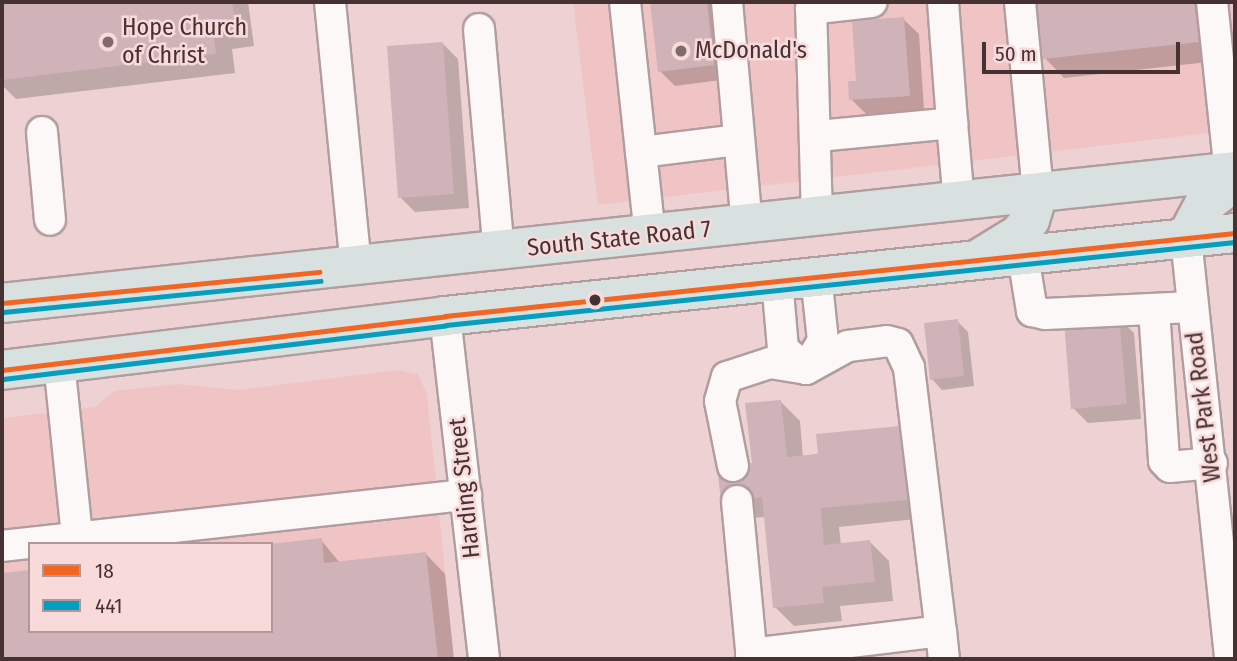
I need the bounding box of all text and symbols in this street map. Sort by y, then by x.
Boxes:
place label: Hope Church of Christ [122,14,247,70]
scale bar [985,28,1183,72]
marker: Hope Church of Christ [100,34,116,50]
place label: McDonald's [695,37,807,65]
text: 50 m [995,41,1037,67]
marker: McDonald's [673,43,689,59]
street label: South State Road 7 [526,215,712,263]
unlabelled marker [588,293,602,307]
street label: West Park Road [1180,330,1228,484]
street label: Harding Street [443,416,487,560]
legend [28,542,273,633]
text: 18 [95,558,114,584]
text: 441 [95,593,122,619]

